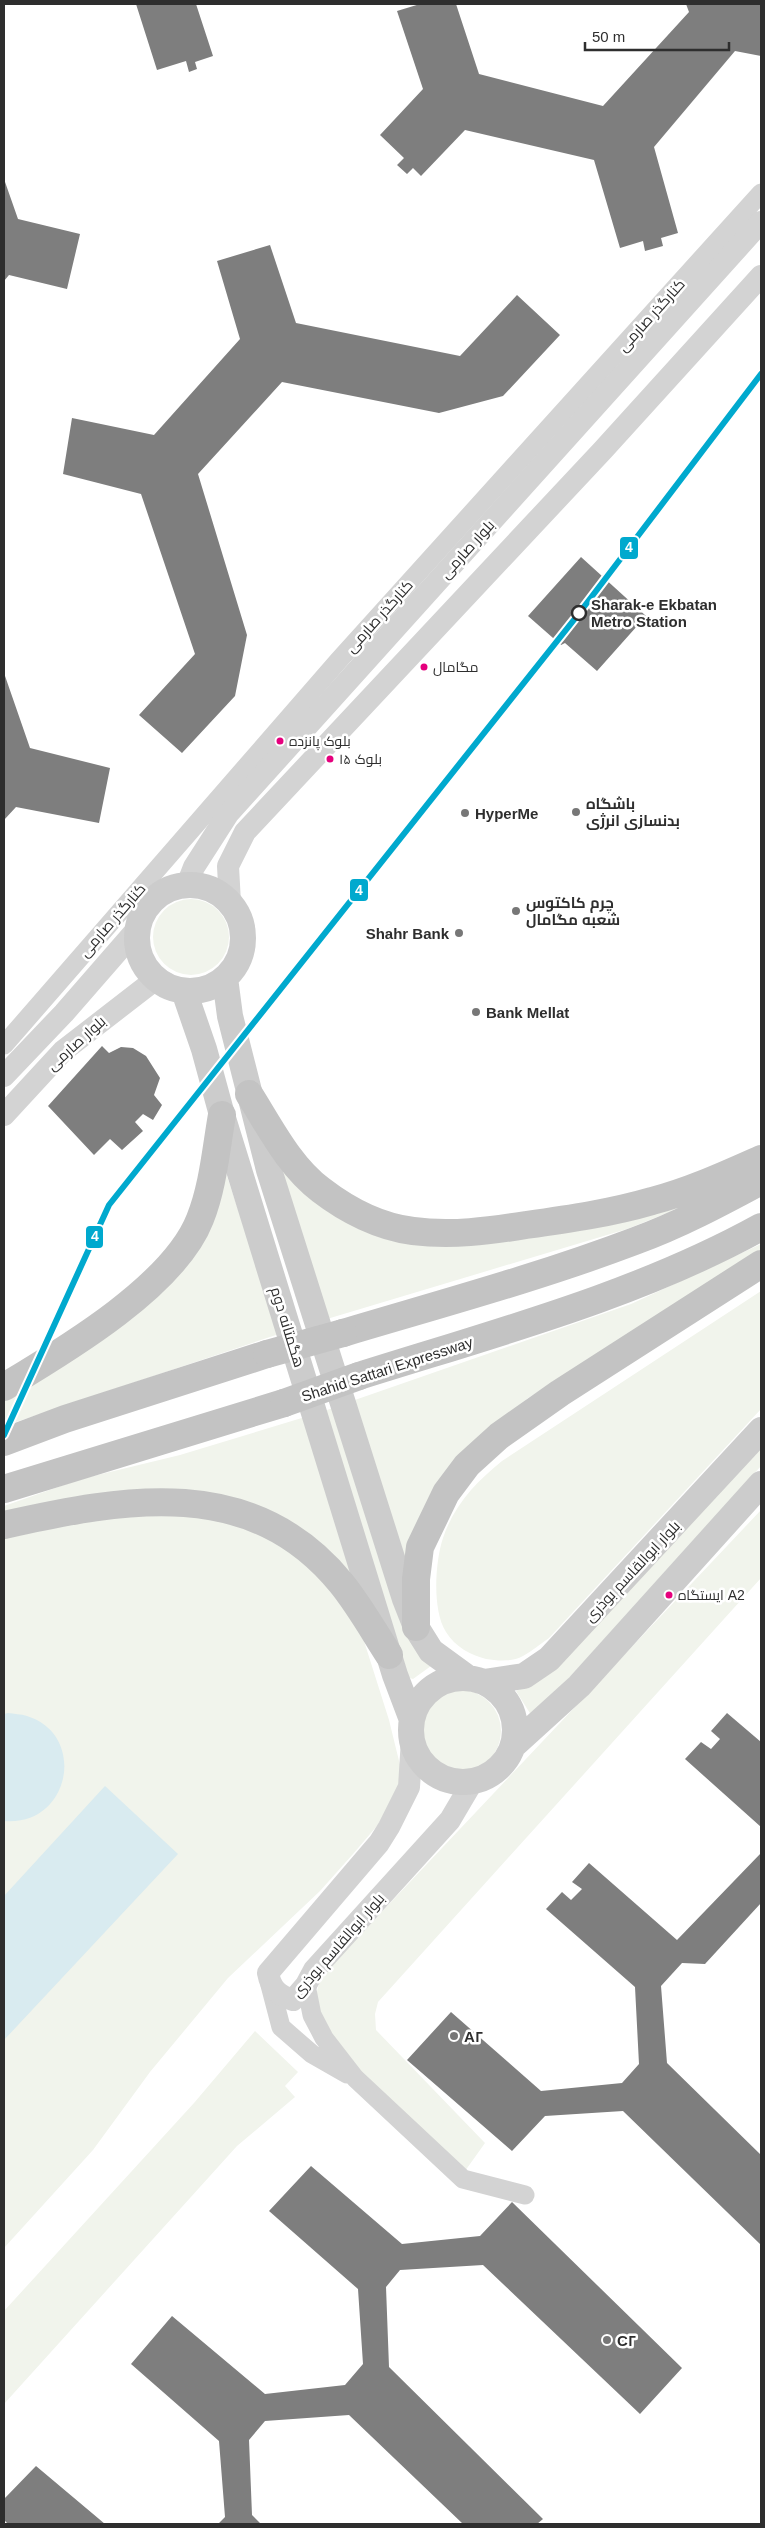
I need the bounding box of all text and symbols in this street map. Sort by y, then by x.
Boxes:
scale bar [585,20,729,52]
text: 50 m [592,28,625,45]
street label: کنارگذر صارمی [614,275,690,356]
street label: بلوار صارمی [436,516,499,583]
line badge: 4 [619,536,639,560]
text: 4 [625,539,633,555]
street label: کنارگذر صارمی [342,576,418,657]
place label: Sharak-e Ekbatan Metro Station [591,596,717,630]
marker: Sharak-e Ekbatan Metro Station [571,605,587,621]
place label: مگامال [433,659,478,676]
marker: مگامال [419,662,429,672]
place label: بلوک پانزده [289,733,351,751]
marker: بلوک پانزده [275,736,285,746]
place label: بلوک ۱۵ [339,751,382,767]
marker: بلوک ۱۵ [325,754,335,764]
place label: باشگاه بدنسازی انرژی [586,795,680,830]
place label: HyperMe [475,805,538,822]
marker: باشگاه بدنسازی انرژی [570,806,582,818]
marker: HyperMe [459,807,471,819]
line badge: 4 [349,878,369,902]
street label: کنارگذر صارمی [75,880,150,962]
text: 4 [355,882,363,898]
place label: چرم کاکتوس شعبه مگامال [526,894,620,928]
marker: چرم کاکتوس شعبه مگامال [510,905,522,917]
place label: Shahr Bank [366,925,450,942]
marker: Shahr Bank [453,927,465,939]
place label: Bank Mellat [486,1004,569,1021]
marker: Bank Mellat [470,1006,482,1018]
street label: بلوار صارمی [43,1012,110,1075]
line badge: 4 [85,1225,104,1249]
text: 4 [91,1228,99,1244]
street label: هگمتانه دوم [266,1285,308,1370]
street label: Shahid Sattari Expressway [299,1333,475,1405]
street label: بلوار ابوالقاسم بوذری [581,1517,685,1626]
place label: ایستگاه A2 [678,1587,745,1603]
marker: ایستگاه A2 [664,1590,674,1600]
street label: بلوار ابوالقاسم بوذری [288,1890,389,2002]
place label: A۲ [464,2028,483,2045]
marker: A۲ [448,2030,460,2042]
place label: C۲ [617,2332,636,2349]
marker: C۲ [601,2334,613,2346]

